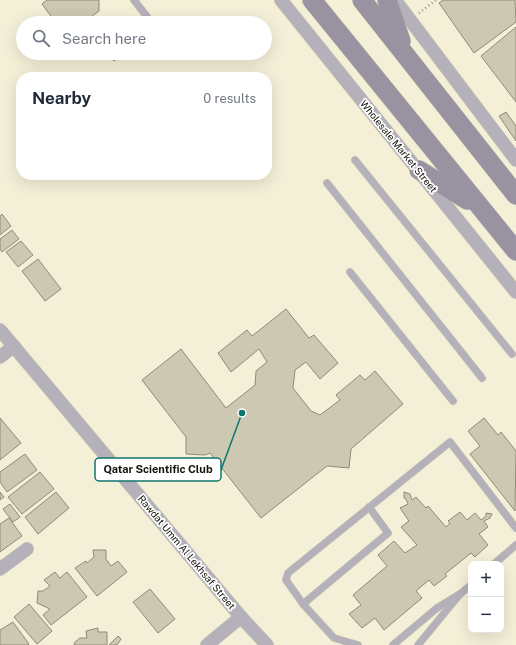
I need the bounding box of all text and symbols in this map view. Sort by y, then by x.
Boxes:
search box [16,16,272,60]
icon: search [30,27,52,49]
text: Search here [62,30,146,47]
text: Nearby [32,88,91,108]
text: 0 results [203,91,256,106]
street label: Wholesale Market Street [358,97,440,195]
callout: Qatar Scientific Club [95,458,221,481]
text: Qatar Scientific Club [103,463,213,475]
street label: Rawdat Umm Al Lekhsaf Street [136,493,238,612]
map controls [468,561,504,633]
button: + [468,561,504,597]
button: − [468,597,504,633]

